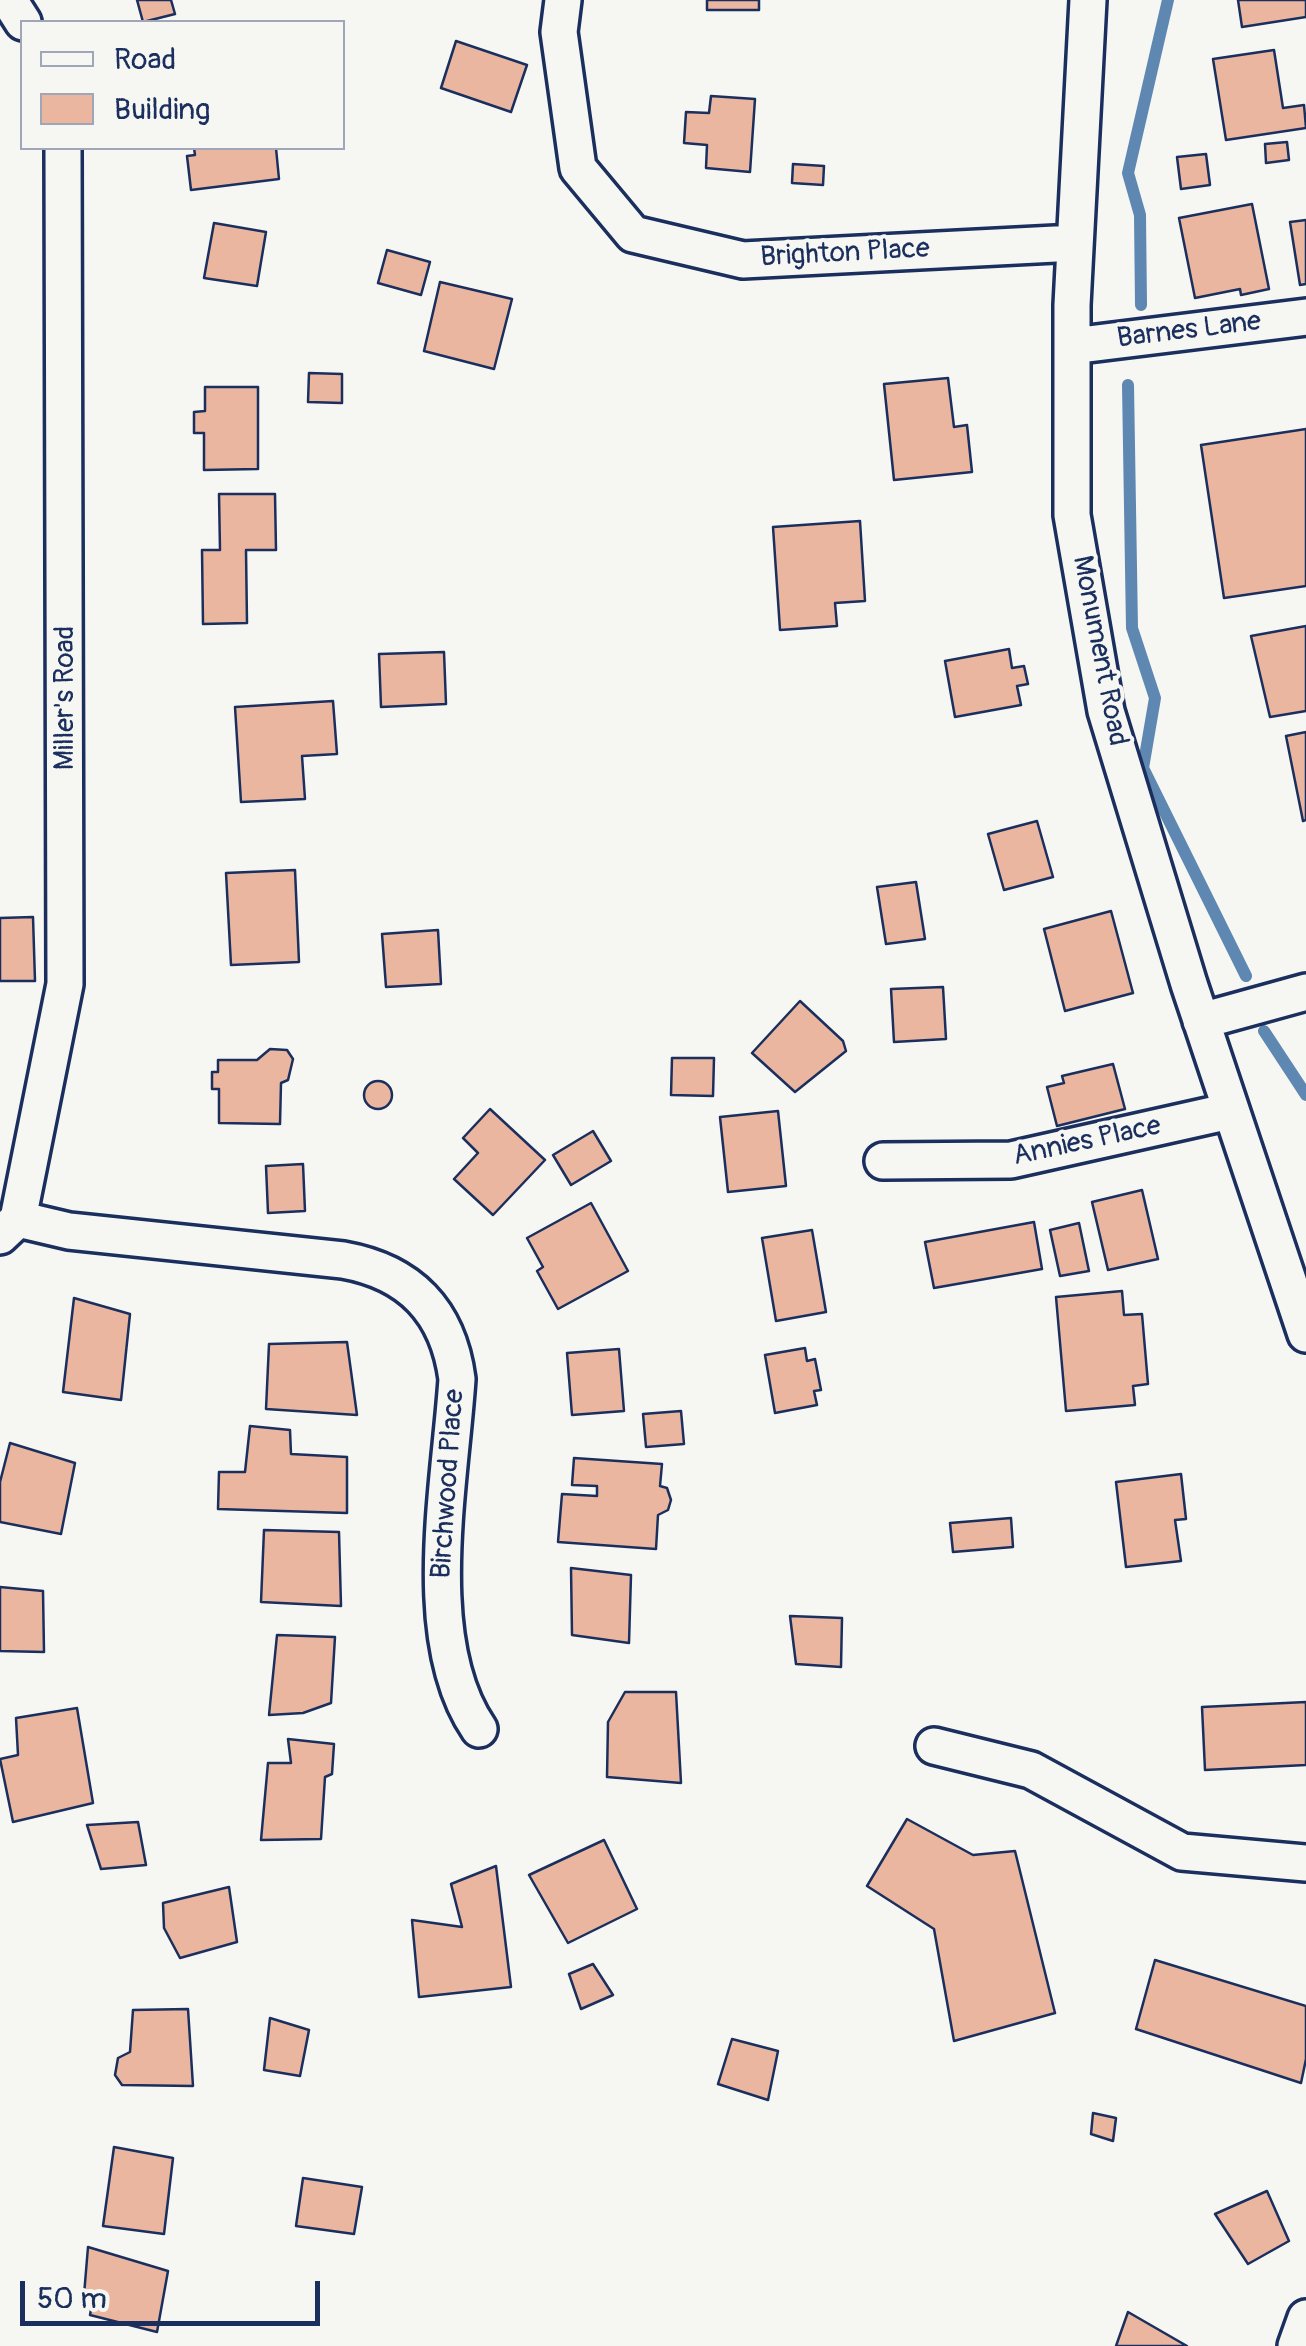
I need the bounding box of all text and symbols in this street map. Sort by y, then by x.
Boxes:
legend [20,20,345,150]
text: Road [114,41,176,78]
text: Building [114,91,210,128]
street label: Brighton Place [760,233,930,275]
street label: Barnes Lane [1115,306,1263,356]
street label: Monument Road [1064,553,1134,749]
street label: Miller's Road [49,626,83,770]
street label: Annies Place [1010,1110,1164,1174]
street label: Birchwood Place [426,1388,472,1580]
scale bar [25,2261,325,2323]
text: 50 m [37,2280,107,2317]

